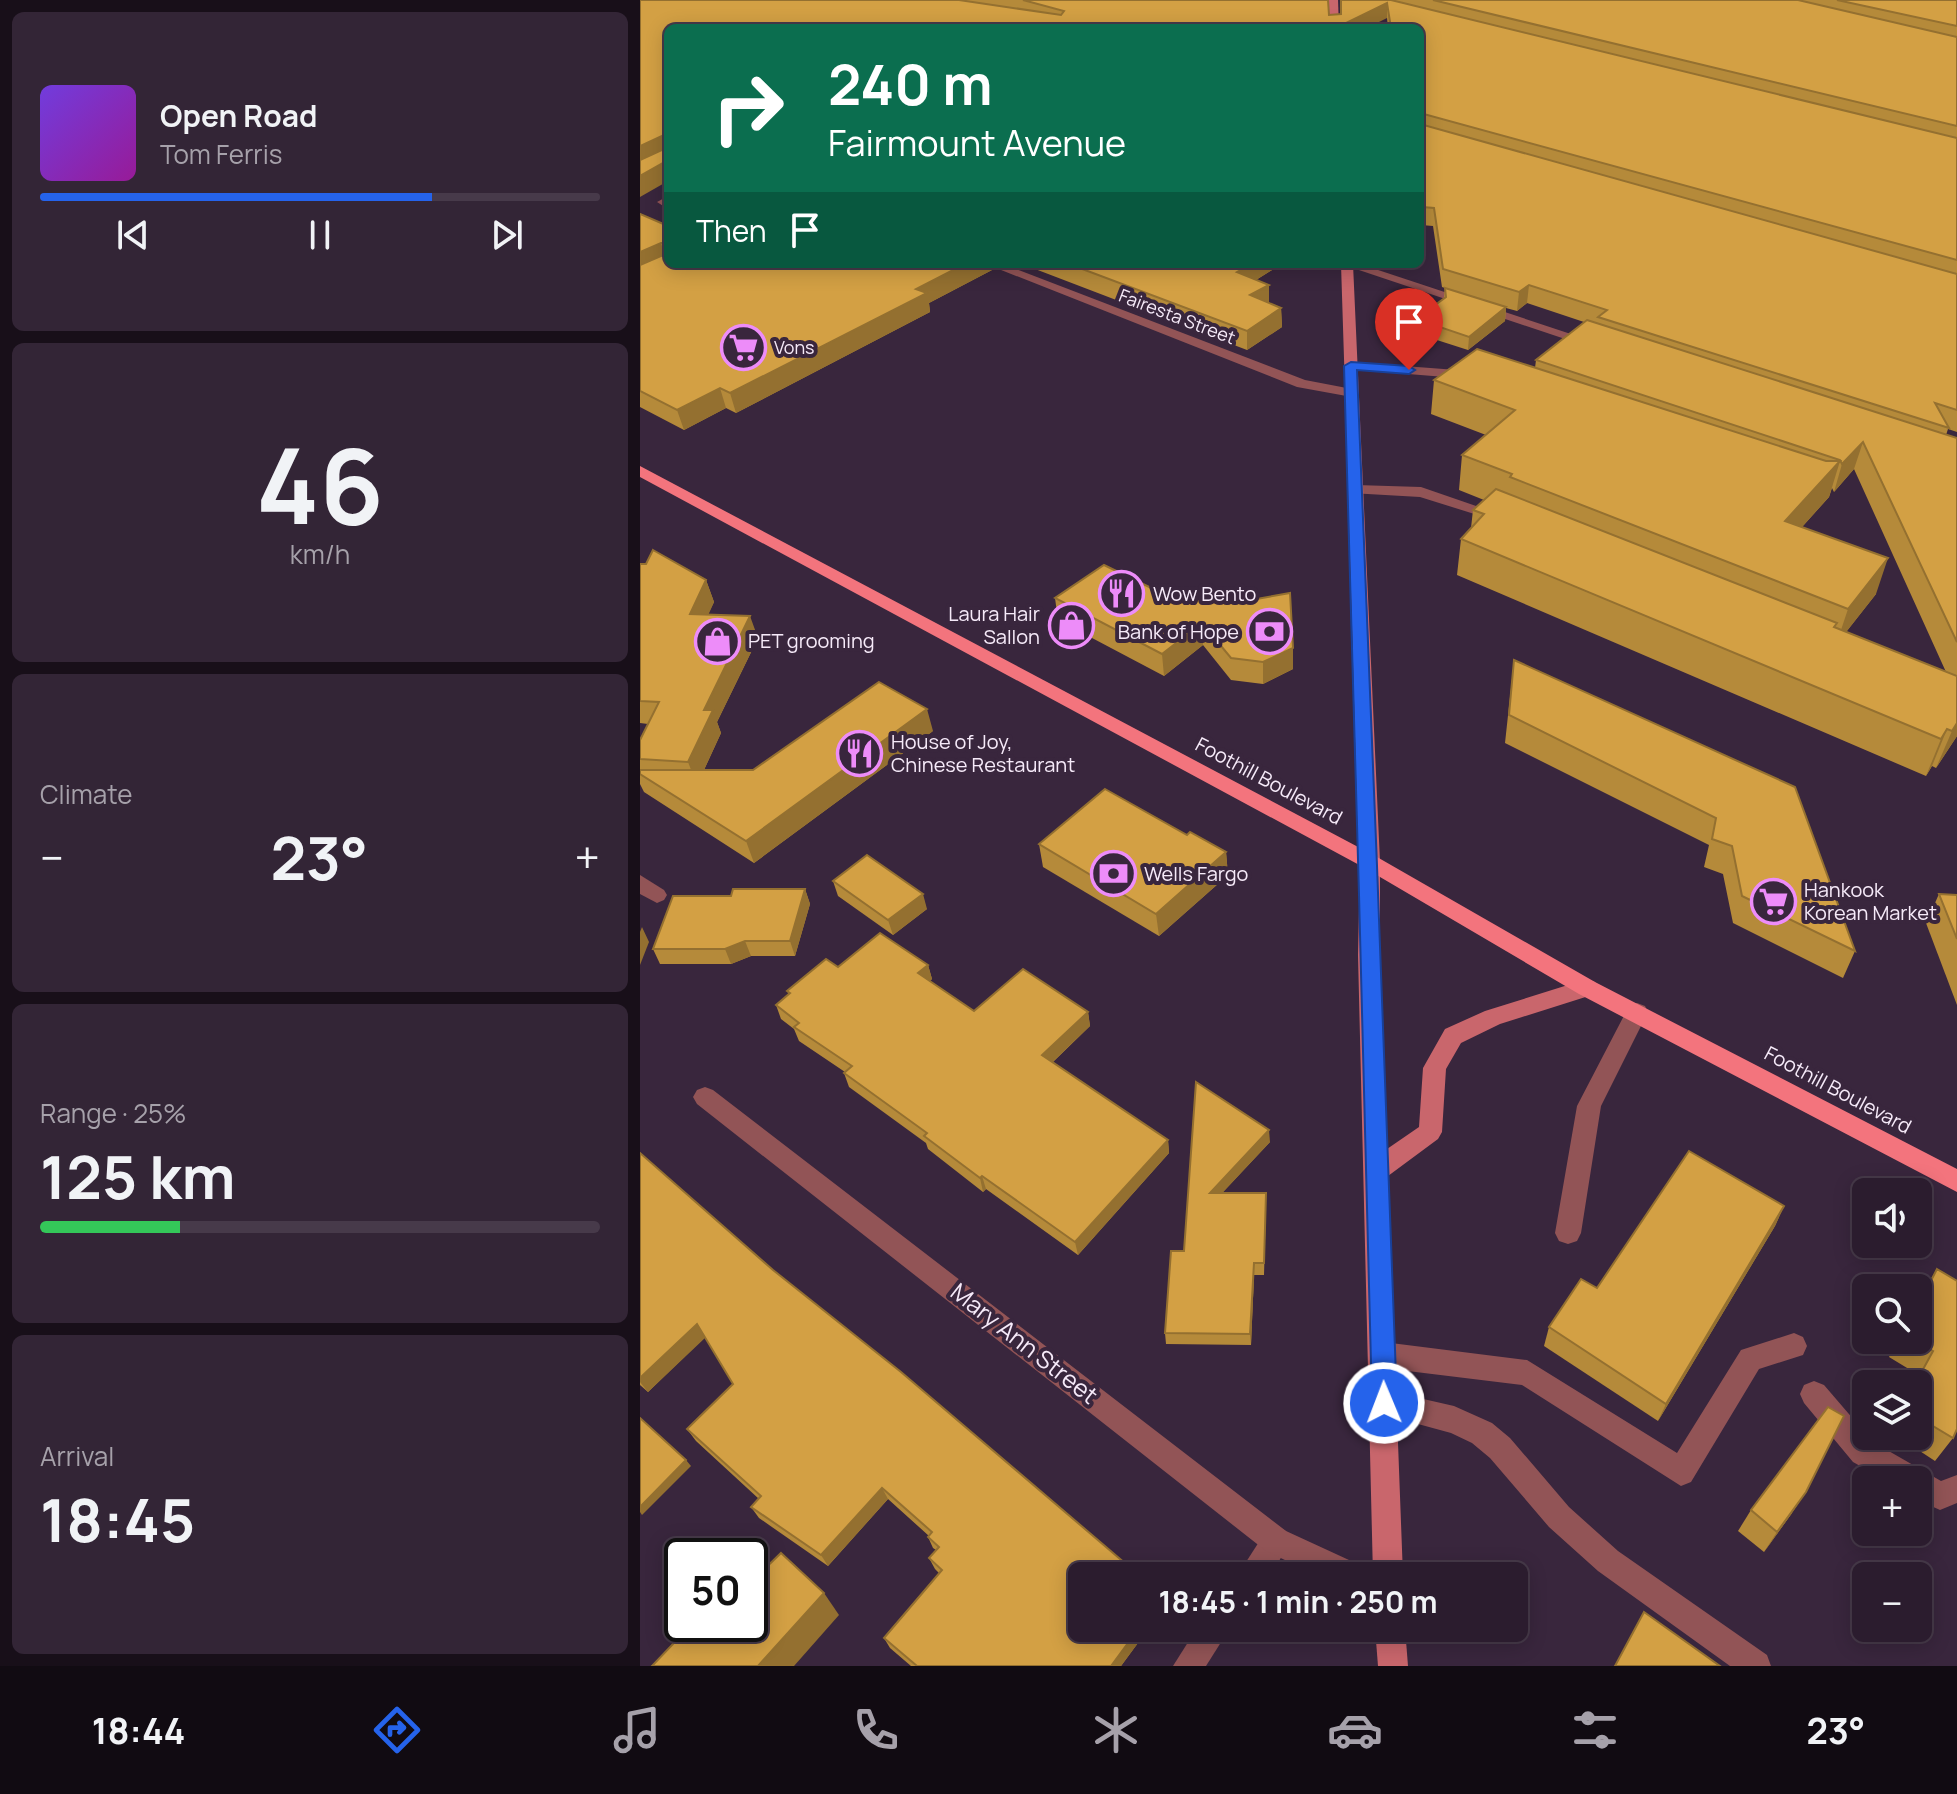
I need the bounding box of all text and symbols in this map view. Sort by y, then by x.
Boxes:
text: 240 m [828,45,993,122]
icon: right [696,56,800,160]
text: Open Road [160,95,317,136]
text: Fairmount Avenue [828,118,1126,167]
text: Tom Ferris [160,136,282,172]
icon: arrive [783,208,827,252]
text: Then [696,210,767,251]
icon: previous [111,213,155,257]
icon: pause [298,213,342,257]
icon: next [485,213,529,257]
street label: Fairesta Street [1116,283,1239,349]
pin [1375,288,1443,370]
icon: arrive [1387,300,1431,344]
supermarket icon: Vons [719,324,767,372]
place label: Vons [774,335,815,359]
text: 46 [256,413,384,555]
text: km/h [290,536,350,572]
restaurant icon: Wow Bento [1098,570,1146,618]
place label: Wow Bento [1153,580,1256,607]
place label: Laura Hair Sallon [948,600,1040,650]
shop icon: Laura Hair Sallon [1047,602,1095,650]
bank icon: Bank of Hope [1246,608,1294,656]
shop icon: PET grooming [693,617,741,665]
place label: Bank of Hope [1118,618,1239,645]
place label: PET grooming [748,627,875,654]
place label: House of Joy, Chinese Restaurant [891,728,1075,778]
restaurant icon: House of Joy, Chinese Restaurant [836,729,884,777]
street label: Foothill Boulevard [1191,730,1347,831]
text: Climate [40,776,132,812]
text: 23° [270,816,368,898]
text: − [40,827,64,887]
text: + [575,827,600,887]
bank icon: Wells Fargo [1089,850,1137,898]
place label: Wells Fargo [1144,860,1248,887]
place label: Hankook Korean Market [1804,876,1937,926]
supermarket icon: Hankook Korean Market [1749,877,1797,925]
street label: Foothill Boulevard [1760,1039,1916,1140]
text: Range · 25% [40,1095,186,1131]
text: 125 km [40,1135,235,1217]
map controls [1852,1178,1932,1642]
button: sound [1852,1178,1932,1258]
button: search [1852,1274,1932,1354]
street label: Mary Ann Street [944,1275,1105,1411]
position arrow [1342,1361,1426,1445]
button: layers [1852,1370,1932,1450]
text: Arrival [40,1438,114,1474]
button: + [1852,1466,1932,1546]
text: 18:45 [40,1478,195,1560]
speed limit sign: 50 [664,1538,768,1642]
button: − [1852,1562,1932,1642]
text: 18:45 · 1 min · 250 m [1158,1581,1438,1622]
icon: directions [369,1702,425,1758]
icon: music [609,1702,665,1758]
icon: phone [848,1702,904,1758]
icon: climate [1088,1702,1144,1758]
icon: car [1327,1702,1383,1758]
icon: filters [1567,1702,1623,1758]
text: 18:44 [92,1706,185,1755]
text: 23° [1807,1706,1865,1755]

